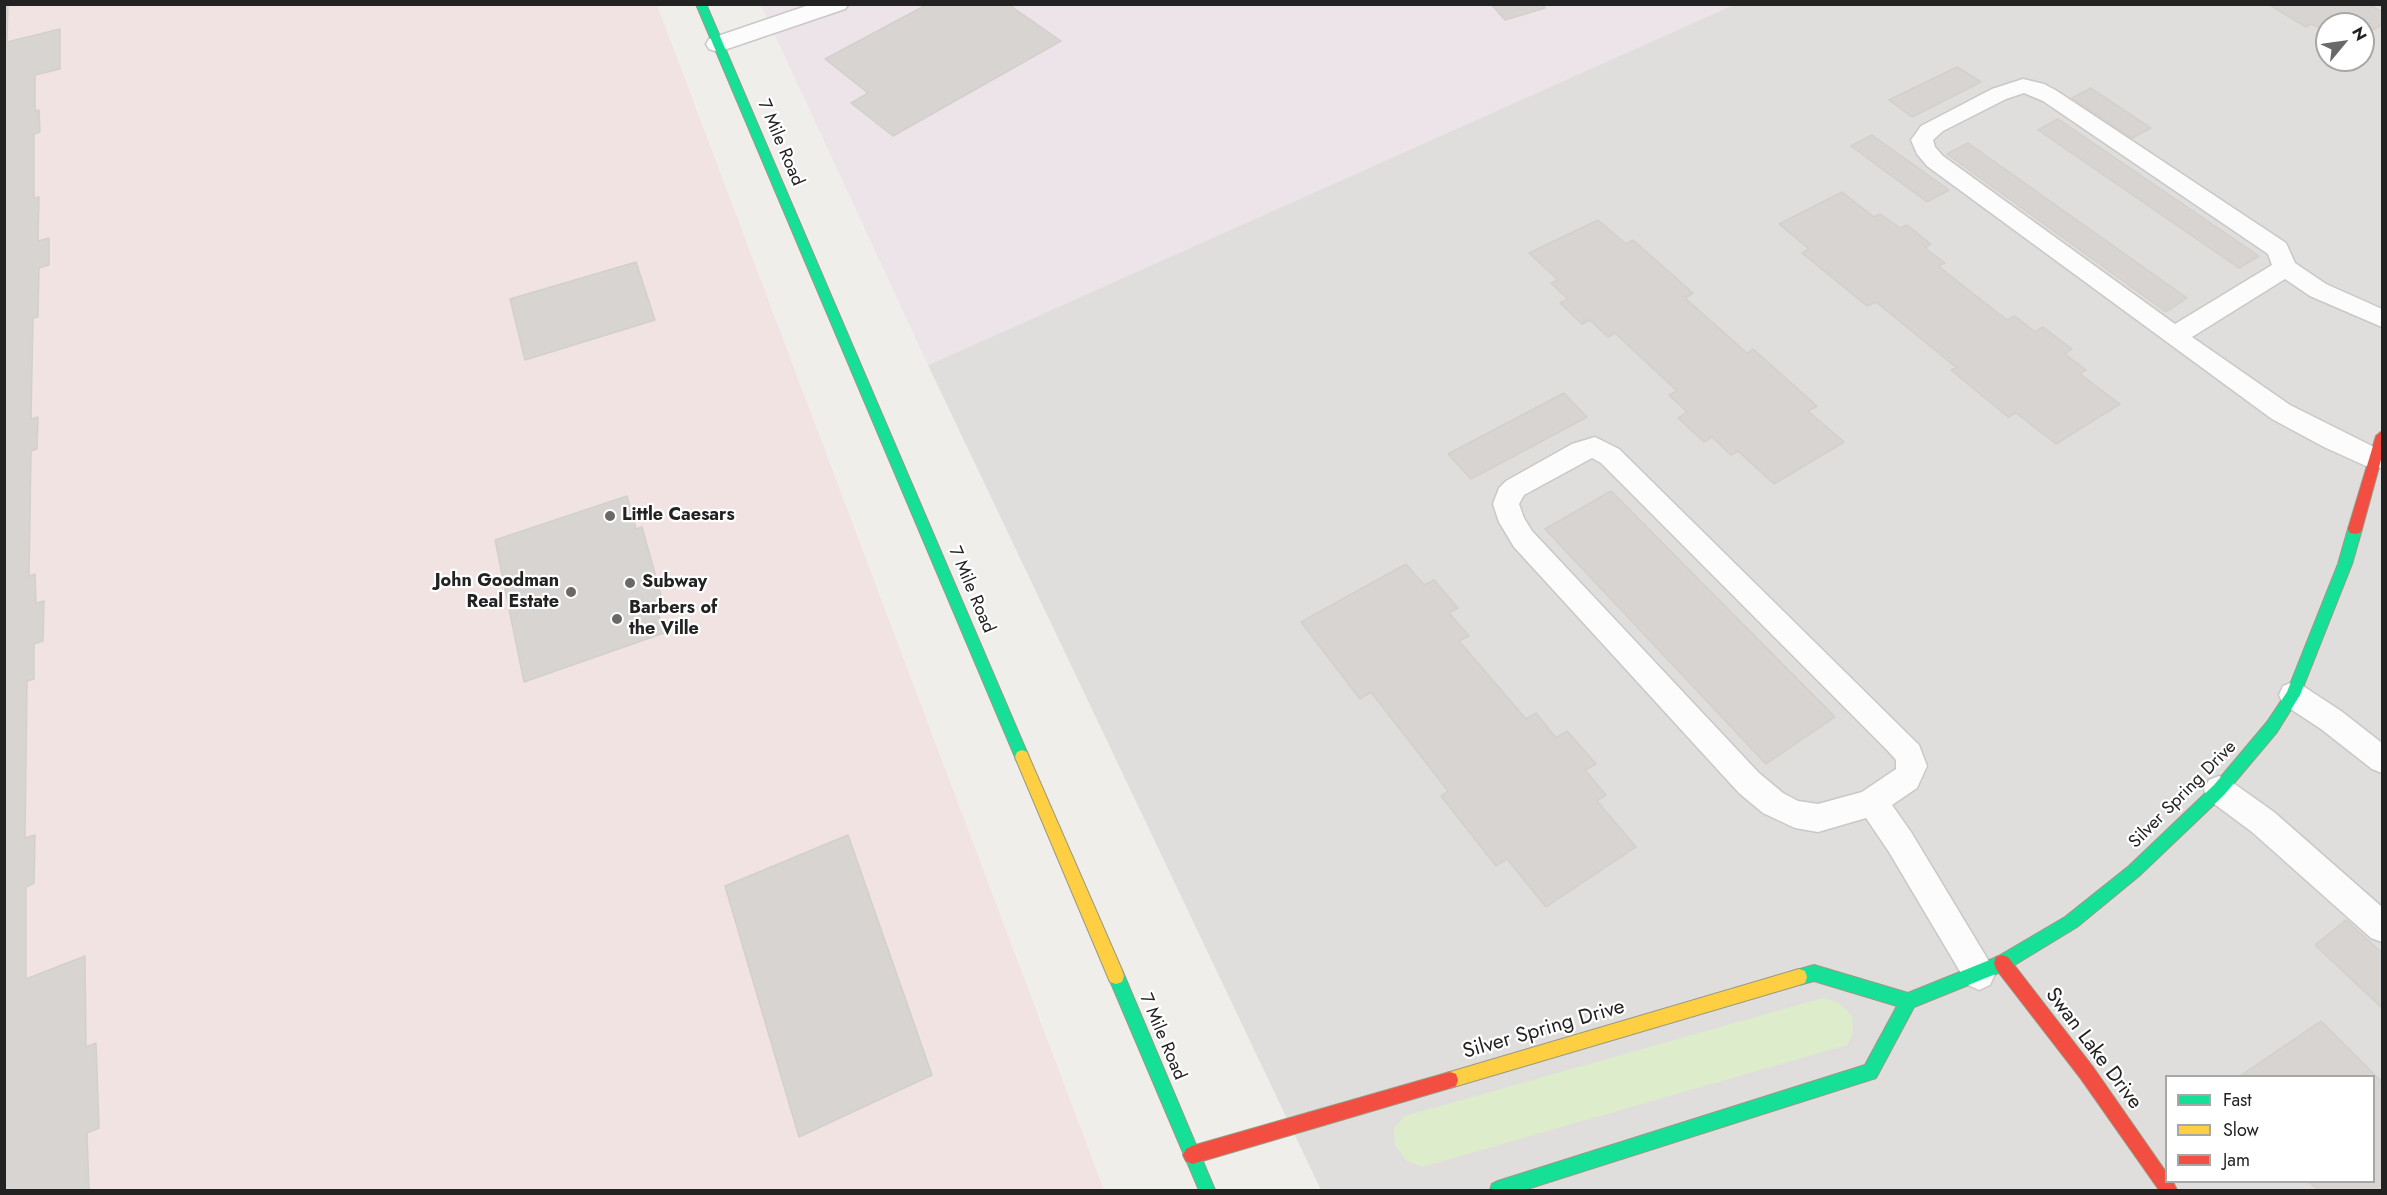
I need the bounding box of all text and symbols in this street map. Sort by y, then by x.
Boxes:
north arrow [2315,12,2375,72]
text: N [2346,23,2373,45]
street label: 7 Mile Road [752,97,808,189]
place label: Little Caesars [622,505,735,527]
marker: Little Caesars [603,509,617,523]
street label: 7 Mile Road [943,544,999,636]
place label: John Goodman Real Estate [435,571,559,614]
place label: Subway [642,572,707,594]
marker: Subway [623,576,637,590]
marker: John Goodman Real Estate [564,585,578,599]
place label: Barbers of the Ville [629,598,717,640]
marker: Barbers of the Ville [610,612,624,626]
street label: Silver Spring Drive [2125,737,2241,853]
street label: Swan Lake Drive [2039,983,2147,1115]
street label: 7 Mile Road [1134,991,1190,1083]
street label: Silver Spring Drive [1460,995,1628,1065]
legend [2165,1075,2375,1183]
text: Fast [2223,1087,2252,1113]
text: Slow [2223,1117,2259,1143]
text: Jam [2223,1147,2250,1173]

